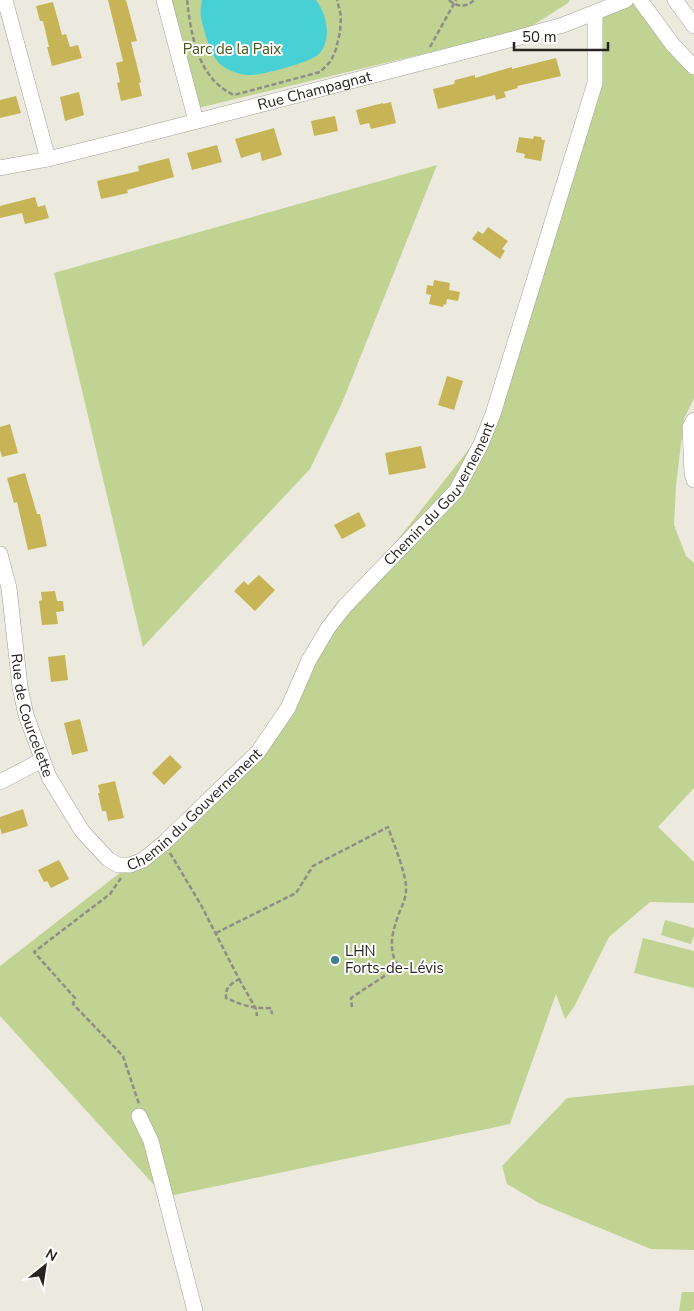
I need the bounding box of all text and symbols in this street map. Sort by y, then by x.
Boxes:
scale bar [514,20,608,52]
text: 50 m [522,27,557,47]
park label: Parc de la Paix [183,39,281,59]
street label: Rue Champagnat [255,66,374,115]
street label: Chemin du Gouvernement [379,418,499,570]
street label: Rue de Courcelette [6,652,58,780]
street label: Chemin du Gouvernement [124,743,267,875]
place label: LHN Forts-de-Lévis [345,941,444,978]
marker: LHN Forts-de-Lévis [329,954,341,966]
north arrow [20,1241,70,1291]
text: N [42,1244,61,1266]

